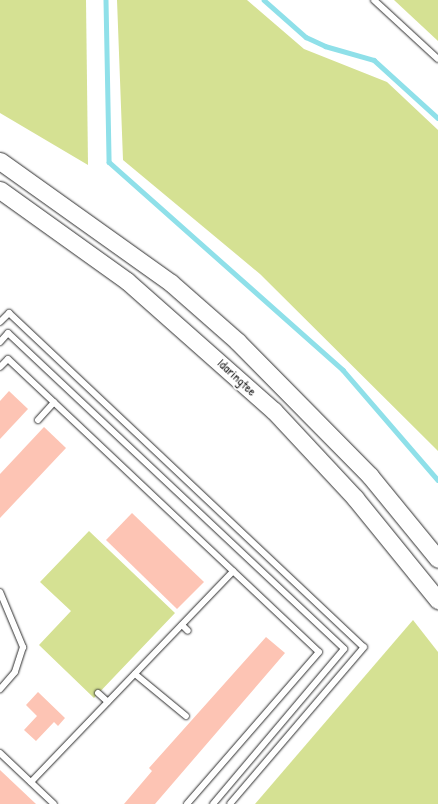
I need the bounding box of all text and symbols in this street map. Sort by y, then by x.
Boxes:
street label: Idaringtee [214,355,260,399]

